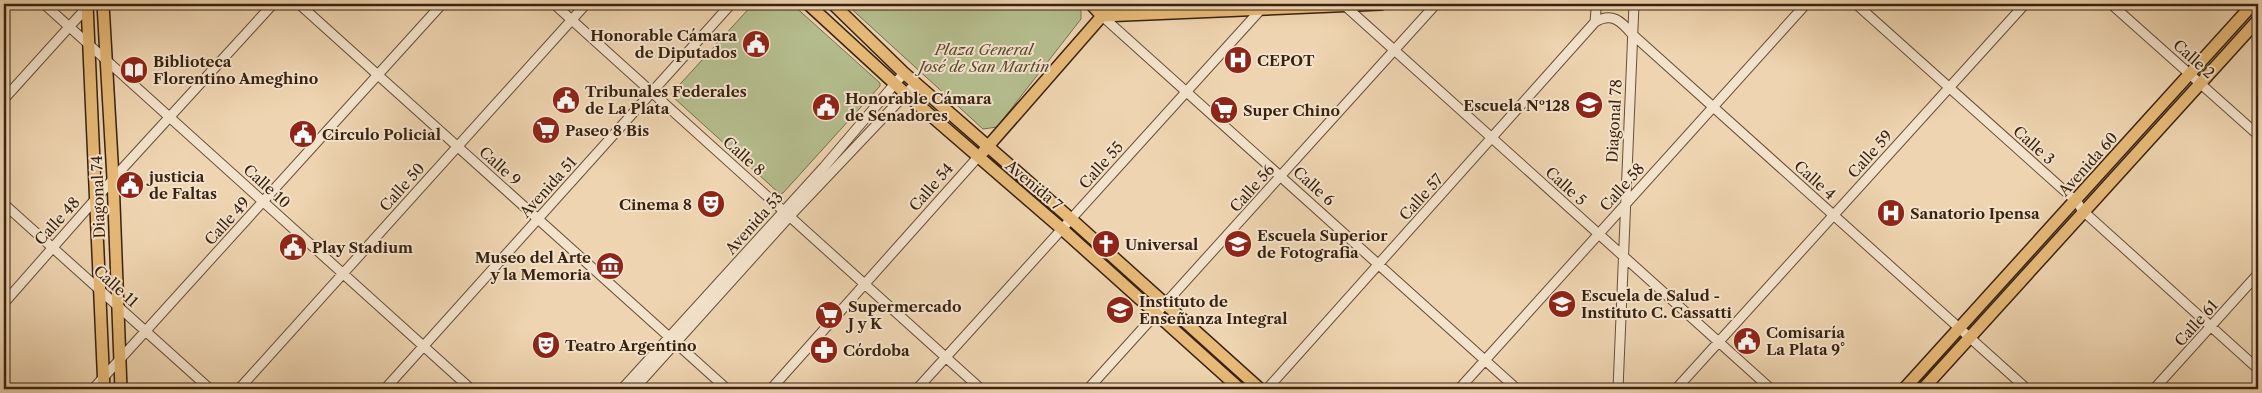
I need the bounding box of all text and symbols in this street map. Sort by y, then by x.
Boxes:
place label: Honorable Cámara de Diputados [590,26,737,62]
public building icon: Honorable Cámara de Diputados [741,29,771,59]
street label: Calle 2 [2169,35,2219,83]
park label: Plaza General José de San Martín [915,40,1049,76]
hospital icon: CEPOT [1223,45,1253,75]
place label: CEPOT [1257,51,1315,70]
place label: Biblioteca Florentino Ameghino [153,52,318,88]
library icon: Biblioteca Florentino Ameghino [119,55,149,85]
street label: Diagonal 78 [1602,79,1626,163]
place label: Tribunales Federales de La Plata [585,82,747,118]
public building icon: Tribunales Federales de La Plata [551,85,581,115]
place label: Honorable Cámara de Senadores [845,89,992,125]
school or university icon: Escuela Nº128 [1574,90,1604,120]
public building icon: Honorable Cámara de Senadores [811,92,841,122]
supermarket icon: Super Chino [1209,95,1239,125]
place label: Escuela Nº128 [1463,96,1570,115]
place label: Super Chino [1243,101,1340,120]
supermarket icon: Paseo 8 Bis [531,115,561,145]
public building icon: Circulo Policial [288,119,318,149]
place label: Paseo 8 Bis [565,121,649,140]
street label: Calle 3 [2009,122,2059,168]
place label: Circulo Policial [322,125,441,144]
street label: Calle 59 [1844,126,1896,182]
street label: Avenida 60 [2054,128,2122,201]
street label: Calle 8 [719,132,769,180]
street label: Calle 55 [1075,137,1127,193]
street label: Calle 9 [475,142,525,190]
street label: Avenida 51 [515,152,581,222]
street label: Diagonal 74 [87,155,109,239]
street label: Avenida 7 [1001,155,1067,215]
street label: Calle 4 [1790,156,1840,204]
street label: Calle 50 [375,159,429,215]
street label: Calle 54 [905,159,957,215]
street label: Calle 58 [1596,159,1648,215]
street label: Calle 10 [240,160,294,212]
street label: Calle 56 [1226,160,1279,216]
street label: Calle 6 [1289,162,1339,210]
street label: Calle 5 [1541,163,1591,209]
place label: justicia de Faltas [146,167,217,203]
street label: Calle 57 [1395,169,1447,224]
public building icon: justicia de Faltas [115,170,145,200]
street label: Avenida 53 [720,188,787,259]
theatre icon: Cinema 8 [696,189,726,219]
street label: Calle 48 [30,193,84,249]
street label: Calle 49 [200,193,254,249]
place label: Cinema 8 [619,195,692,214]
hospital icon: Sanatorio Ipensa [1876,198,1906,228]
place label: Sanatorio Ipensa [1910,204,2040,223]
place label: Escuela Superior de Fotografia [1257,226,1388,262]
church icon: Universal [1091,229,1121,259]
school or university icon: Escuela Superior de Fotografia [1223,229,1253,259]
public building icon: Play Stadium [278,232,308,262]
place label: Universal [1125,235,1198,254]
place label: Play Stadium [312,238,413,257]
place label: Museo del Arte y la Memoria [475,248,591,284]
museum icon: Museo del Arte y la Memoria [595,251,625,281]
street label: Calle 11 [90,261,143,311]
place label: Escuela de Salud - Instituto C. Cassatti [1581,286,1733,322]
school or university icon: Escuela de Salud - Instituto C. Cassatti [1547,289,1577,319]
place label: Instituto de Enseñanza Integral [1139,292,1287,328]
school or university icon: Instituto de Enseñanza Integral [1105,295,1135,325]
street label: Calle 61 [2170,295,2222,350]
place label: Supermercado J y K [845,297,961,333]
supermarket icon: Supermercado J y K [814,300,844,330]
place label: Comisaría La Plata 9° [1766,323,1845,359]
public building icon: Comisaría La Plata 9° [1732,326,1762,356]
theatre icon: Teatro Argentino [531,330,561,360]
pharmacy icon: Córdoba [809,335,839,365]
place label: Teatro Argentino [565,336,697,355]
place label: Córdoba [843,341,910,360]

